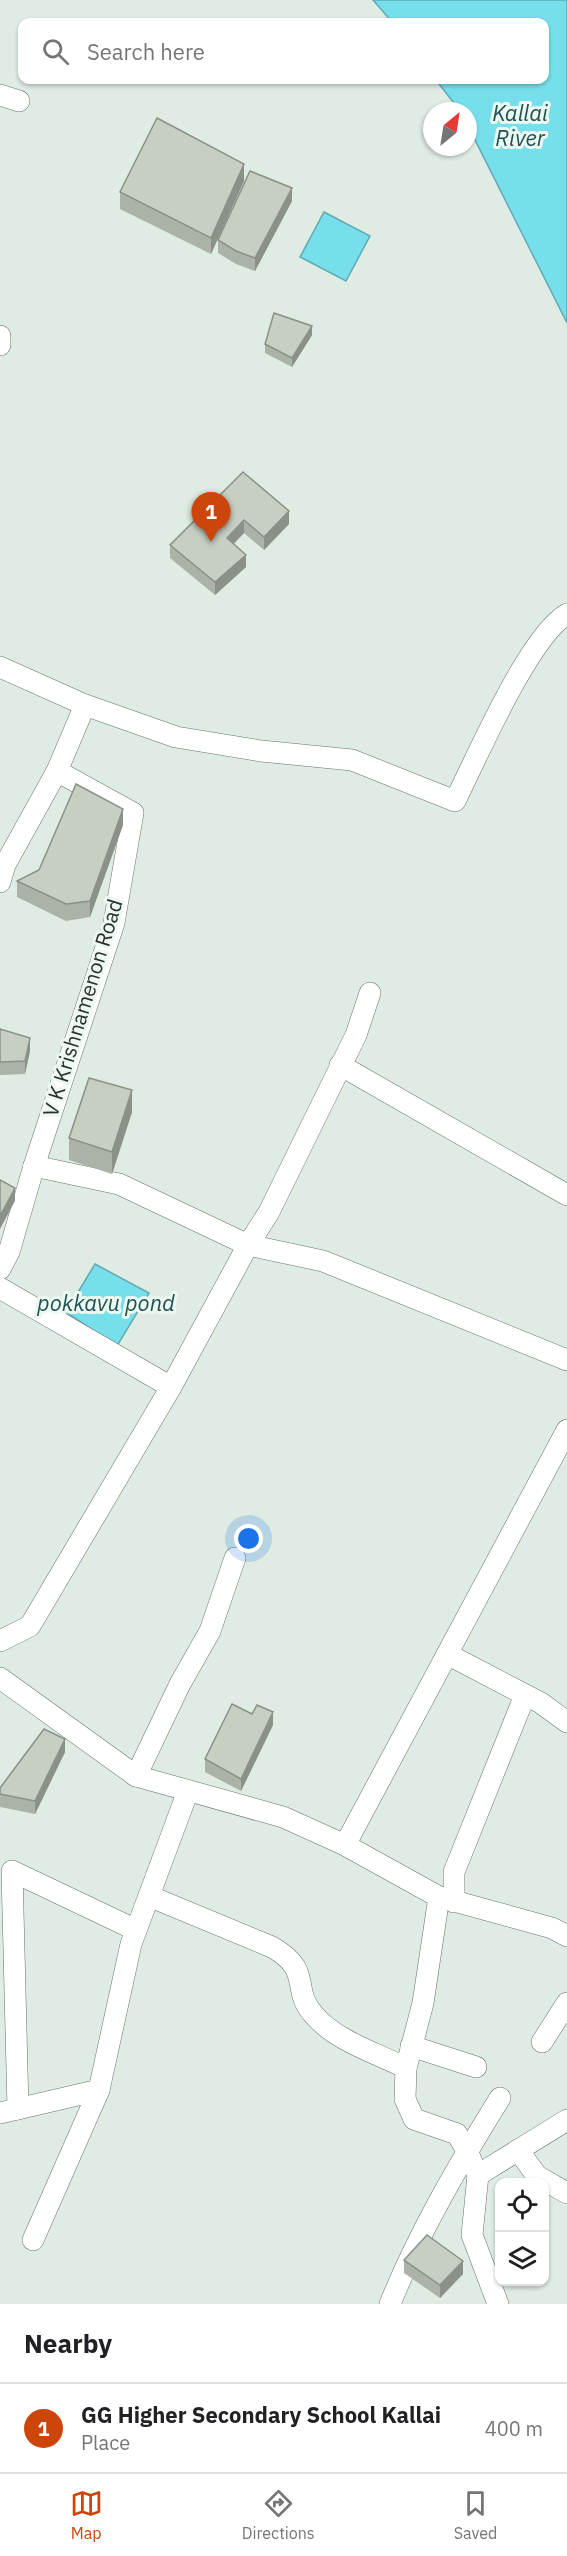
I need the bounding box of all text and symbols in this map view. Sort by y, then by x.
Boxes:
search box [18,18,549,84]
icon: search [39,35,72,68]
text: Search here [87,37,205,66]
water label: Kallai River [492,98,548,152]
north arrow [423,102,477,156]
pin: 1 [192,492,230,542]
street label: V K Krishnamenon Road [36,896,128,1120]
water label: pokkavu pond [36,1288,175,1317]
your location [234,1524,263,1553]
map controls [495,2178,549,2286]
button: locate [495,2178,549,2232]
button: layers [495,2232,549,2286]
text: Nearby [24,2326,112,2360]
text: GG Higher Secondary School Kallai [81,2400,441,2429]
text: 1 [38,2415,50,2442]
text: 400 m [485,2415,543,2442]
text: Place [81,2429,130,2456]
tab: Map [70,2487,103,2543]
tab: Directions [242,2487,315,2543]
tab: Saved [454,2487,497,2543]

